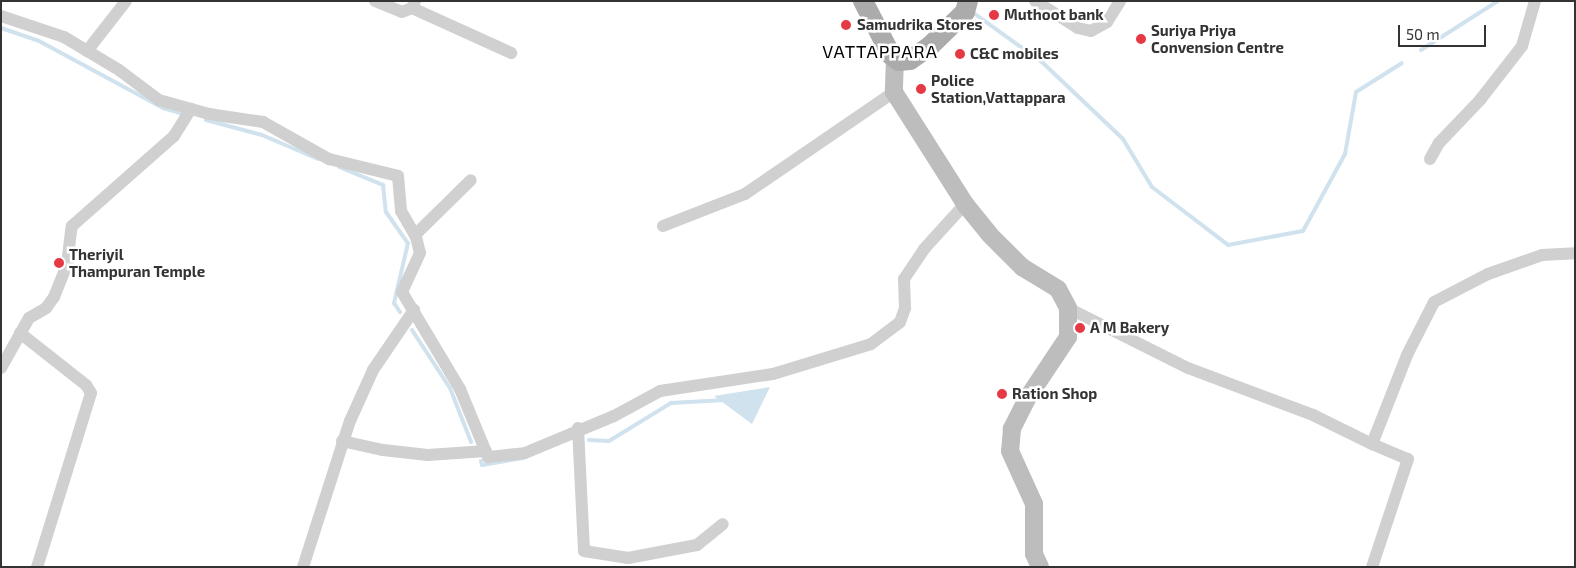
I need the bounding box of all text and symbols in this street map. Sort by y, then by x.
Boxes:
place label: Muthoot bank [1004,6,1104,24]
marker: Muthoot bank [988,9,1000,21]
scale bar [1401,15,1488,47]
place label: Samudrika Stores [857,16,983,34]
marker: Samudrika Stores [839,18,853,32]
place label: Suriya Priya Convension Centre [1151,21,1284,56]
text: 50 m [1406,25,1440,43]
marker: Suriya Priya Convension Centre [1135,33,1147,45]
district label: VATTAPPARA [821,40,939,62]
place label: C&C mobiles [970,45,1059,63]
marker: C&C mobiles [954,48,966,60]
place label: Police Station,Vattappara [931,71,1066,106]
marker: Police Station,Vattappara [915,83,927,95]
place label: Theriyil Thampuran Temple [69,245,205,280]
marker: Theriyil Thampuran Temple [53,257,65,269]
place label: A M Bakery [1090,319,1170,337]
marker: A M Bakery [1074,322,1086,334]
place label: Ration Shop [1012,385,1097,403]
marker: Ration Shop [996,388,1008,400]

